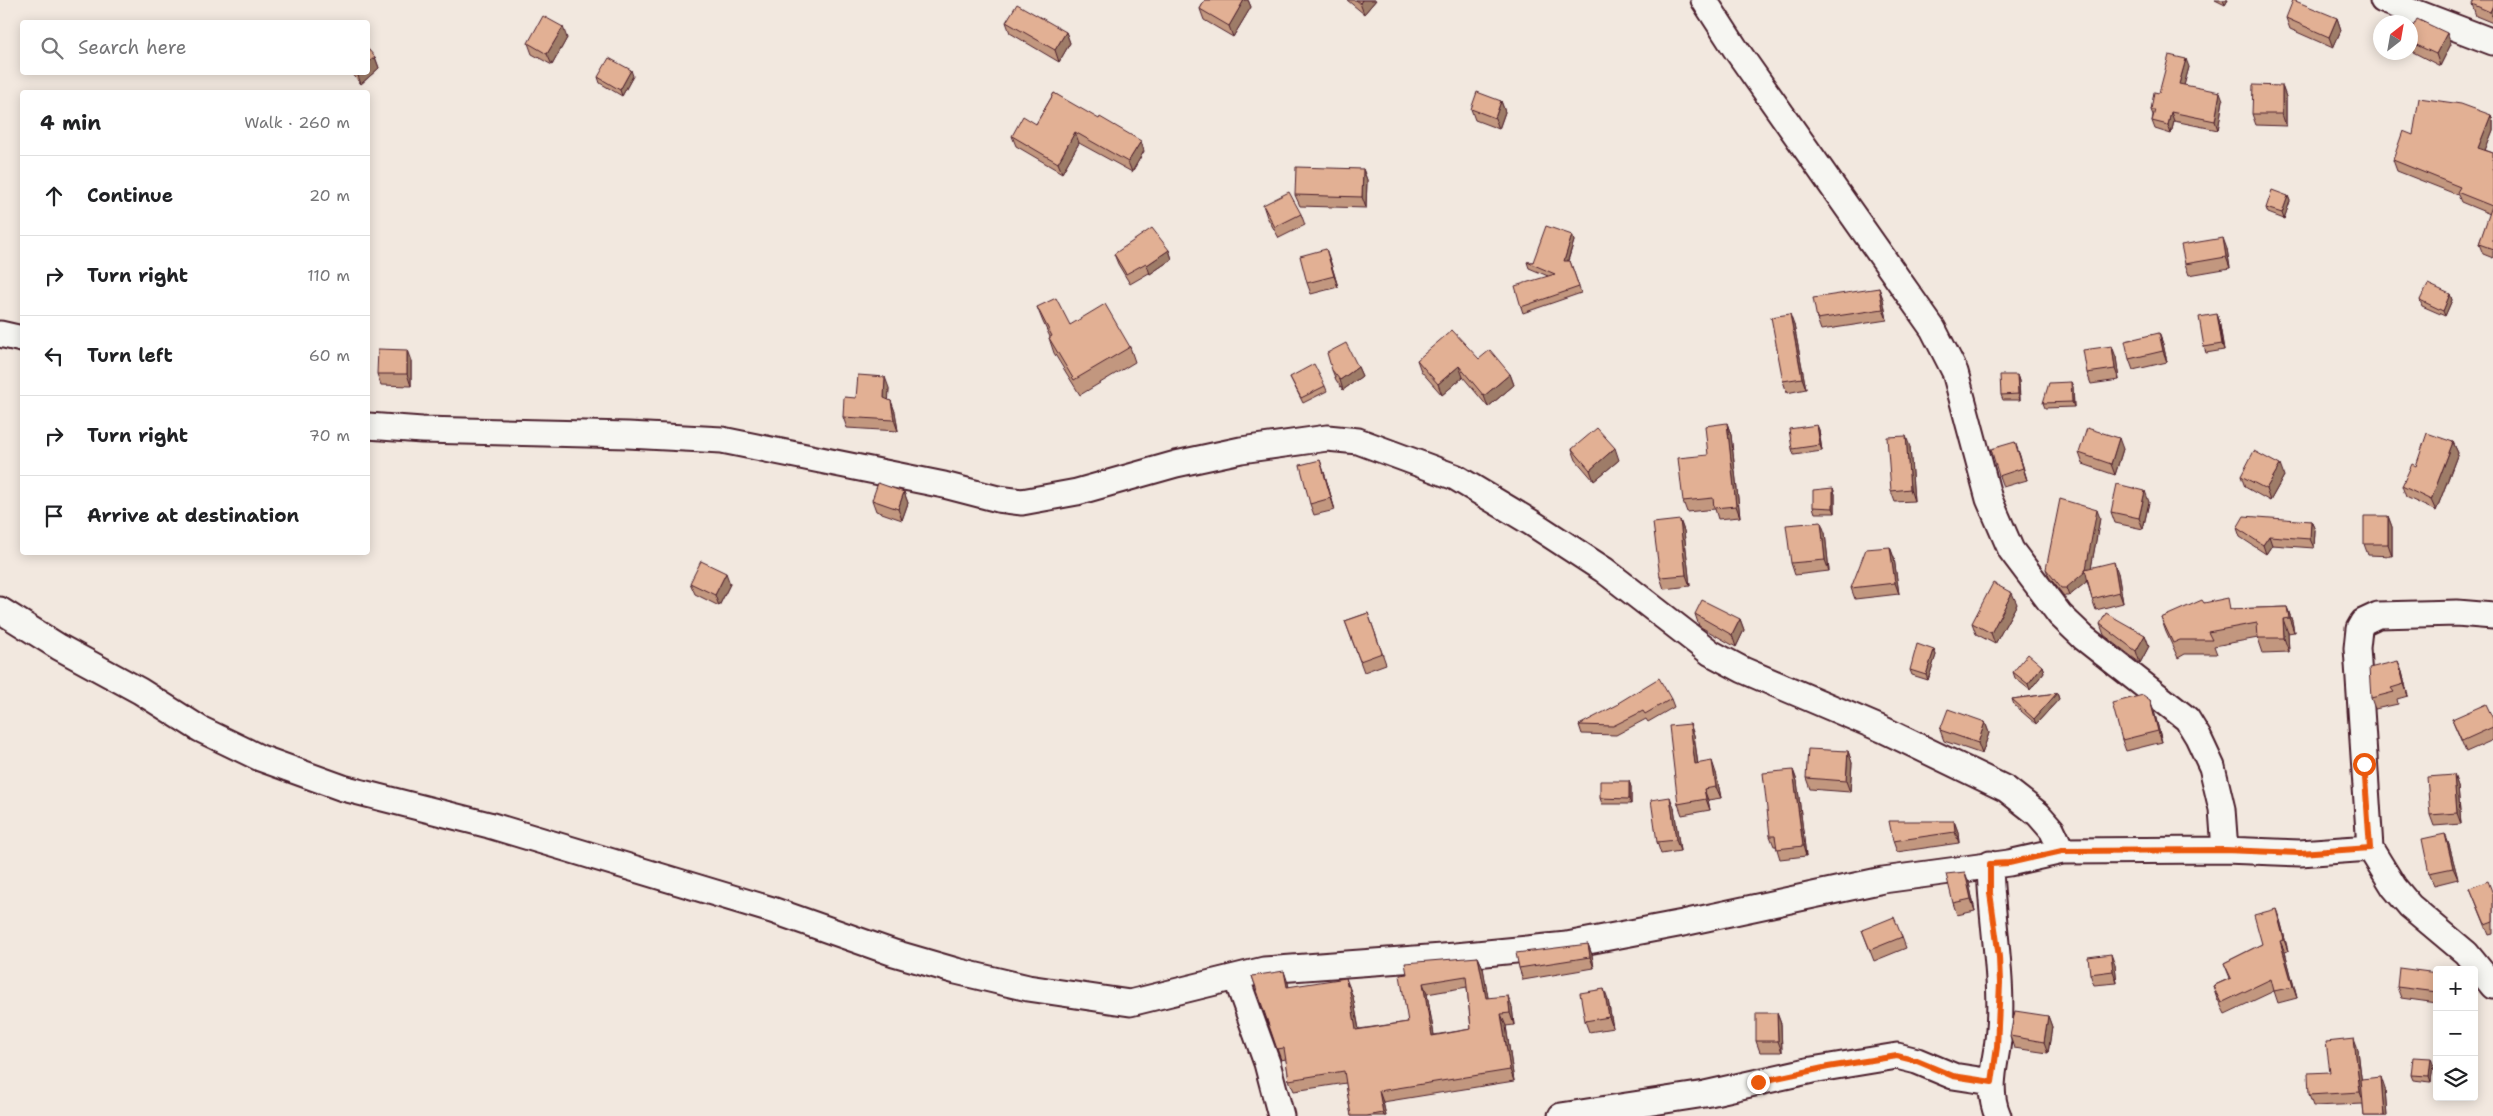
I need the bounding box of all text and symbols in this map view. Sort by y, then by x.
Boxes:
north arrow [2373,15,2418,60]
search box [20,20,370,75]
icon: search [38,34,66,62]
text: Search here [78,35,187,60]
text: 4 min [40,109,101,137]
text: Walk · 260 m [244,112,350,133]
icon: ahead [40,182,68,210]
text: Continue [87,183,173,208]
text: 20 m [309,185,350,206]
icon: right [40,262,68,290]
text: Turn right [87,263,188,288]
text: 110 m [307,265,350,286]
icon: left [40,342,68,370]
text: Turn left [87,343,173,368]
text: 60 m [309,345,350,366]
icon: right [40,422,68,450]
text: Turn right [87,423,188,448]
text: 70 m [309,425,350,446]
icon: arrive [40,502,68,530]
text: Arrive at destination [87,503,299,528]
route start [2353,753,2376,776]
map controls [2433,966,2478,1101]
button: + [2433,966,2478,1011]
button: − [2433,1011,2478,1056]
button: layers [2433,1056,2478,1101]
route end [1747,1071,1770,1094]

